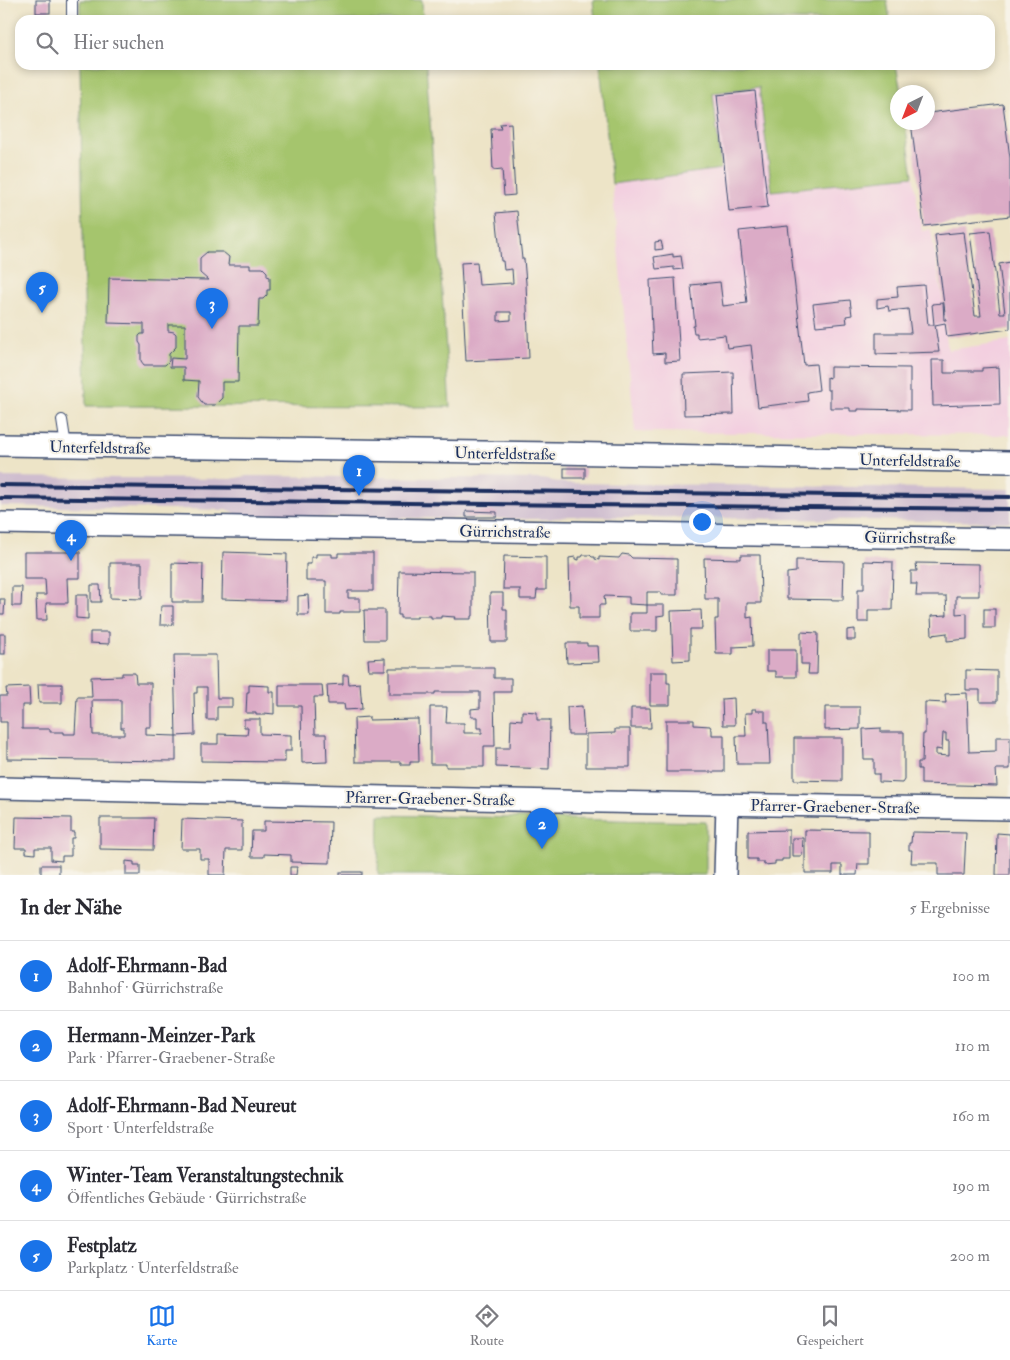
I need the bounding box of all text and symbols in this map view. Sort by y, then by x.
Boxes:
search box [15,15,995,70]
icon: search [33,29,61,57]
text: Hier suchen [73,31,164,55]
north arrow [890,85,935,130]
pin: 5 [26,272,58,313]
pin: 3 [196,288,228,329]
street label: Unterfeldstraße [49,437,151,459]
street label: Unterfeldstraße [454,443,556,465]
street label: Unterfeldstraße [859,450,961,472]
pin: 1 [343,455,375,496]
your location [689,509,715,535]
pin: 4 [55,520,87,561]
street label: Gürrichstraße [459,521,551,543]
street label: Gürrichstraße [864,527,956,549]
street label: Pfarrer-Graebener-Straße [345,788,515,810]
street label: Pfarrer-Graebener-Straße [750,796,920,818]
pin: 2 [526,808,558,849]
text: In der Nähe [20,894,122,921]
text: 5 Ergebnisse [910,898,990,918]
text: Adolf-Ehrmann-Bad [67,954,227,978]
text: 1 [33,966,39,986]
text: 100 m [952,966,990,986]
text: Bahnhof · Gürrichstraße [67,978,223,998]
text: Hermann-Meinzer-Park [67,1024,255,1048]
text: 2 [32,1036,40,1056]
text: 110 m [955,1036,990,1056]
text: Park · Pfarrer-Graebener-Straße [67,1048,275,1068]
text: Adolf-Ehrmann-Bad Neureut [67,1094,296,1118]
text: 3 [33,1106,39,1126]
text: 160 m [952,1106,990,1126]
text: Sport · Unterfeldstraße [67,1118,214,1138]
text: Winter-Team Veranstaltungstechnik [67,1164,344,1188]
text: 4 [32,1176,40,1196]
text: 190 m [952,1176,990,1196]
text: Öffentliches Gebäude · Gürrichstraße [67,1188,306,1208]
text: Festplatz [67,1234,137,1258]
text: 5 [32,1246,40,1266]
text: 200 m [950,1246,990,1266]
text: Parkplatz · Unterfeldstraße [67,1258,239,1278]
tab: Karte [146,1302,177,1349]
tab: Route [470,1302,504,1349]
tab: Gespeichert [796,1302,864,1349]

